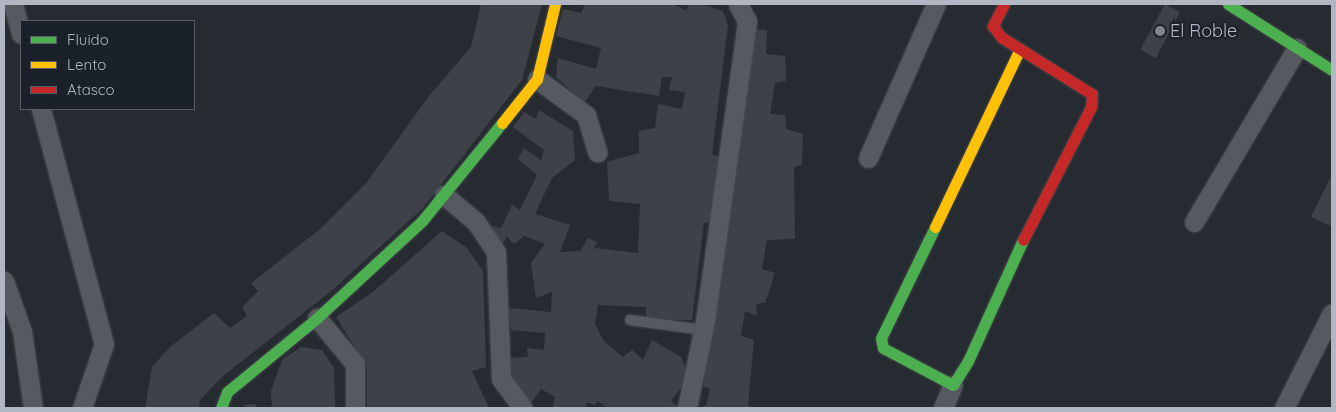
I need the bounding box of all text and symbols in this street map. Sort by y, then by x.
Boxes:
legend [20,20,195,110]
place label: El Roble [1170,20,1237,42]
marker: El Roble [1154,25,1166,37]
text: Fluido [67,30,109,49]
text: Lento [67,55,106,74]
text: Atasco [67,80,115,99]

